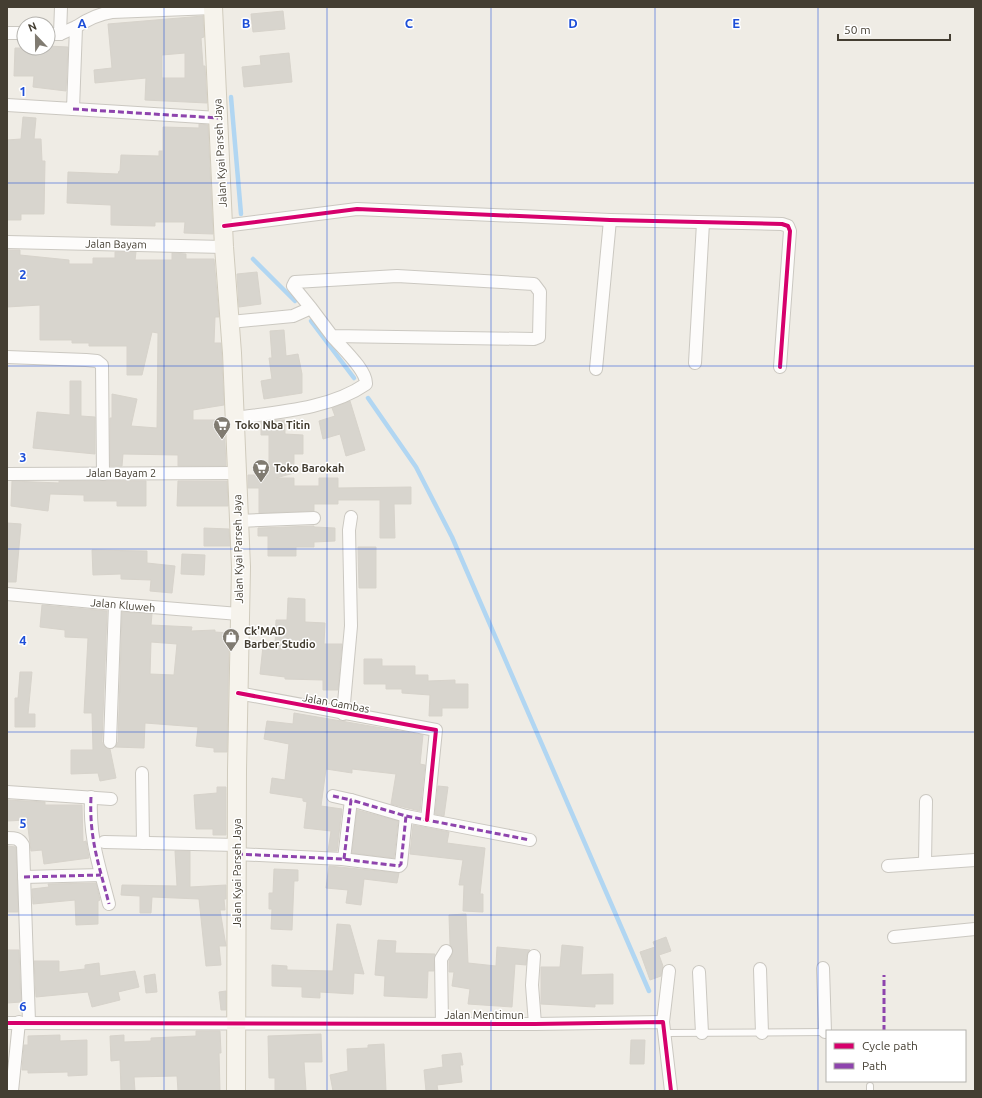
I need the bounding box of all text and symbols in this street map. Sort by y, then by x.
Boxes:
north arrow [16,16,56,56]
text: A [77,16,87,30]
text: B [242,16,251,30]
text: C [405,16,414,30]
text: D [568,16,578,30]
text: E [732,16,740,30]
scale bar [838,16,950,42]
text: N [26,20,38,34]
text: 50 m [844,23,871,36]
text: 1 [19,84,27,98]
street label: Jalan Kyai Parseh Jaya [211,98,229,208]
street label: Jalan Bayam [85,237,147,251]
text: 2 [19,267,27,281]
supermarket icon: Toko Nba Titin [212,415,232,440]
place label: Toko Nba Titin [235,419,310,431]
text: 3 [19,450,27,464]
supermarket icon: Toko Barokah [251,458,271,483]
place label: Toko Barokah [274,462,344,474]
street label: Jalan Bayam 2 [86,467,156,479]
street label: Jalan Kyai Parseh Jaya [231,494,245,604]
street label: Jalan Kluweh [90,596,156,614]
place label: Ck'MAD Barber Studio [244,625,316,650]
shop icon: Ck'MAD Barber Studio [221,627,241,652]
text: 4 [19,633,27,647]
street label: Jalan Gambas [302,691,371,715]
text: 5 [19,816,27,830]
street label: Jalan Kyai Parseh Jaya [231,818,243,928]
text: 6 [19,999,27,1013]
street label: Jalan Mentimun [444,1009,524,1021]
legend [826,1030,966,1082]
text: Cycle path [862,1039,918,1052]
text: Path [862,1059,887,1072]

